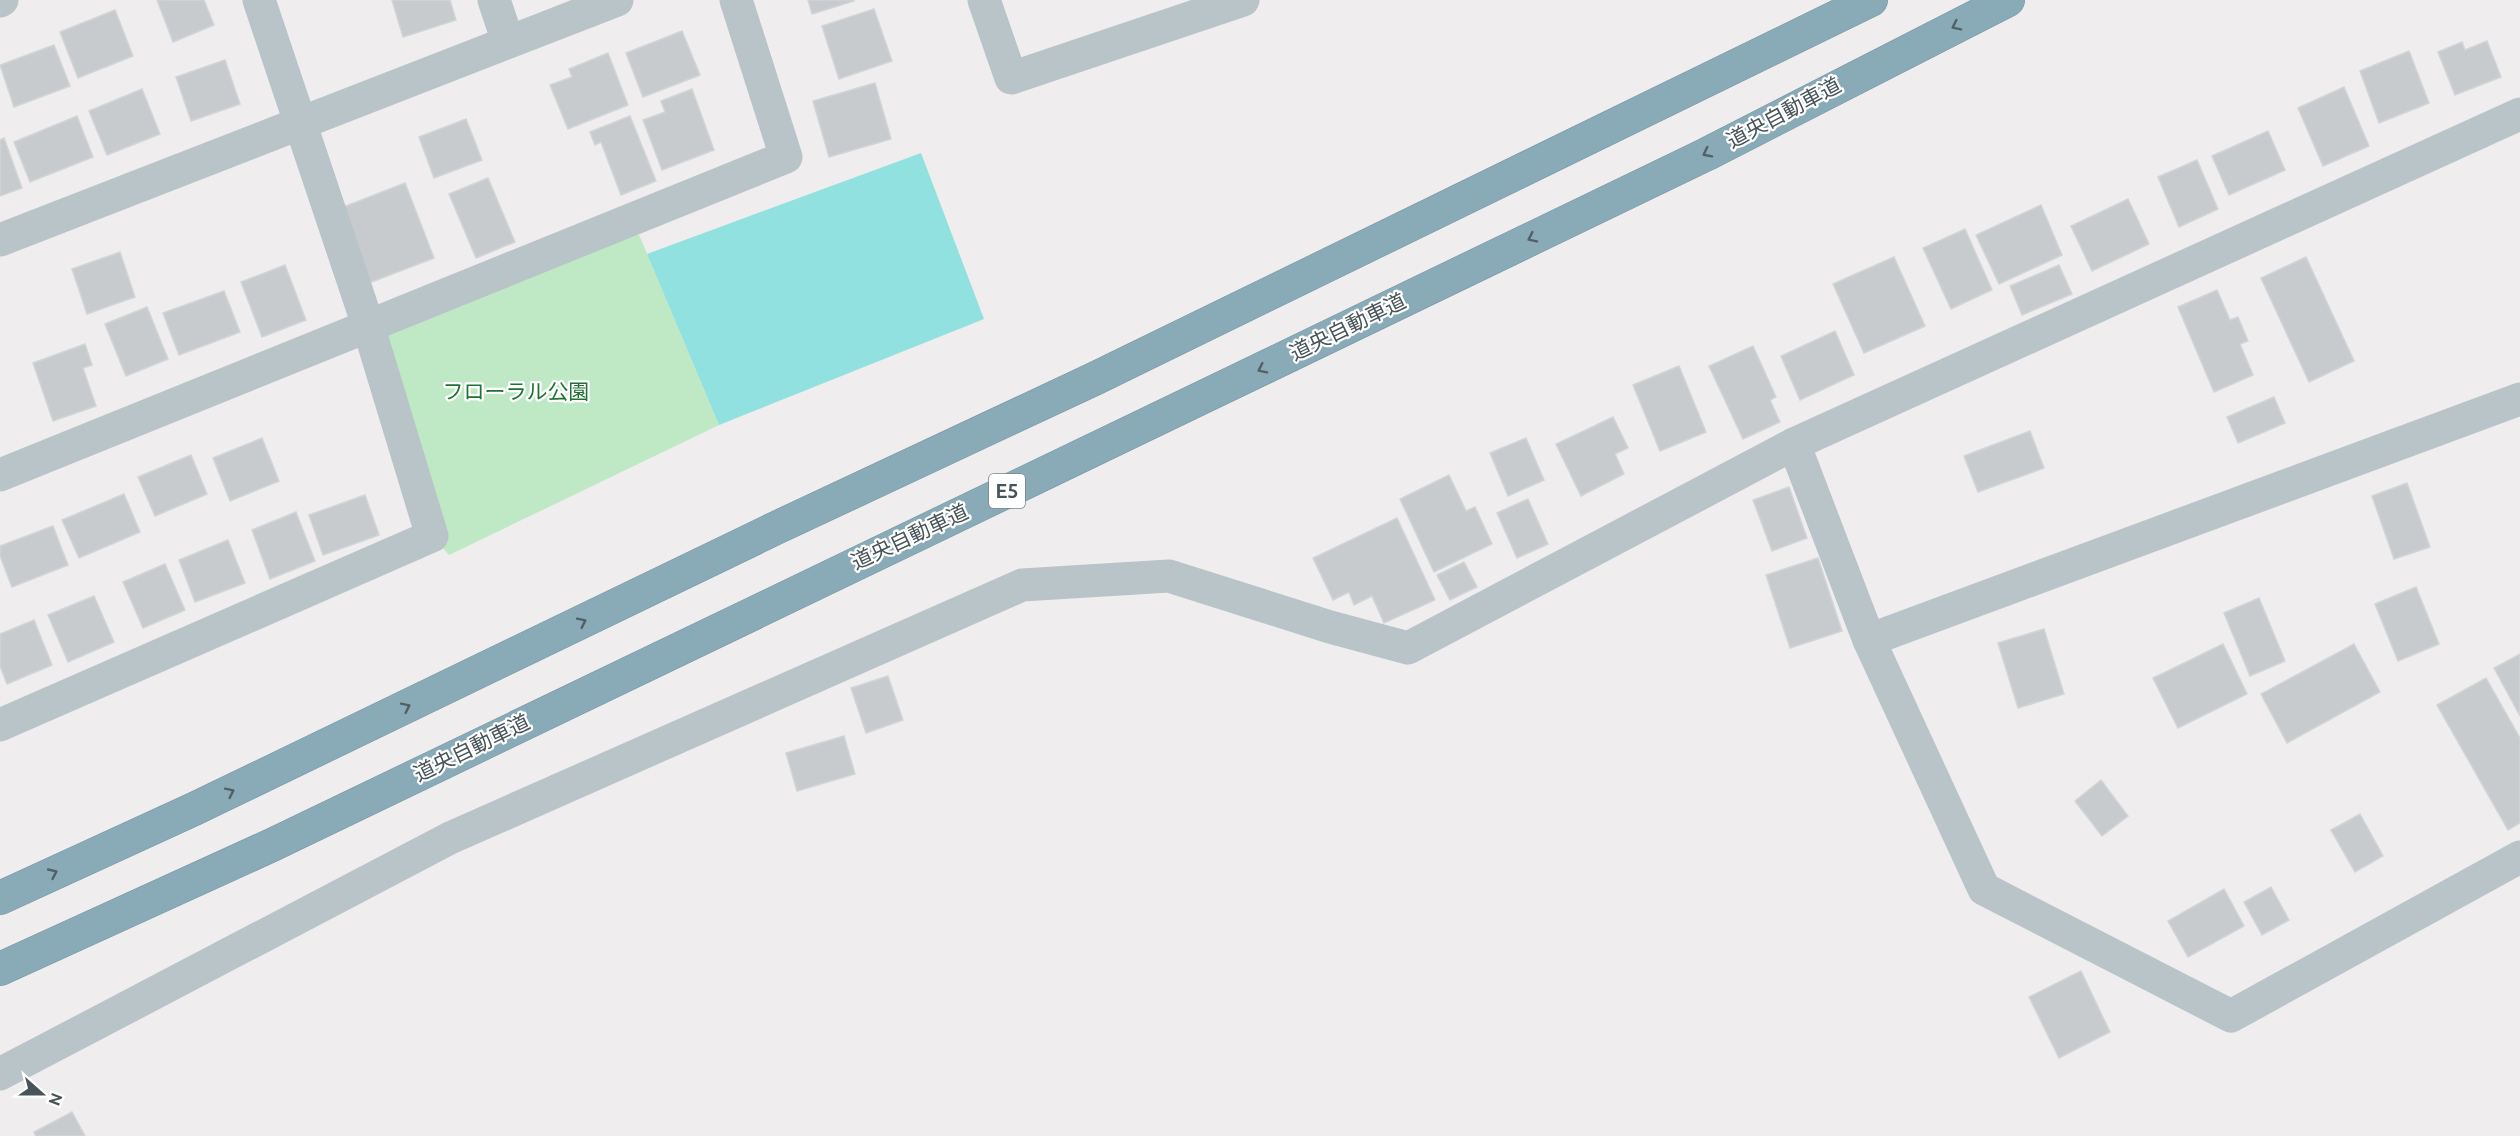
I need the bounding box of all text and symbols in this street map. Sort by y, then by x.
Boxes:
one-way arrow [1951,19,1962,30]
street label: 道央自動車道 [1722,72,1845,152]
one-way arrow [1703,146,1714,158]
one-way arrow [1527,231,1538,243]
street label: 道央自動車道 [1286,288,1409,365]
one-way arrow [1257,361,1268,373]
park label: フローラル公園 [443,379,590,403]
road number: E5 [989,474,1025,508]
street label: 道央自動車道 [847,499,972,574]
one-way arrow [575,618,586,630]
one-way arrow [399,703,410,715]
street label: 道央自動車道 [410,709,533,786]
one-way arrow [224,787,235,799]
one-way arrow [47,869,58,881]
north arrow [12,1064,72,1124]
text: N [45,1091,67,1108]

